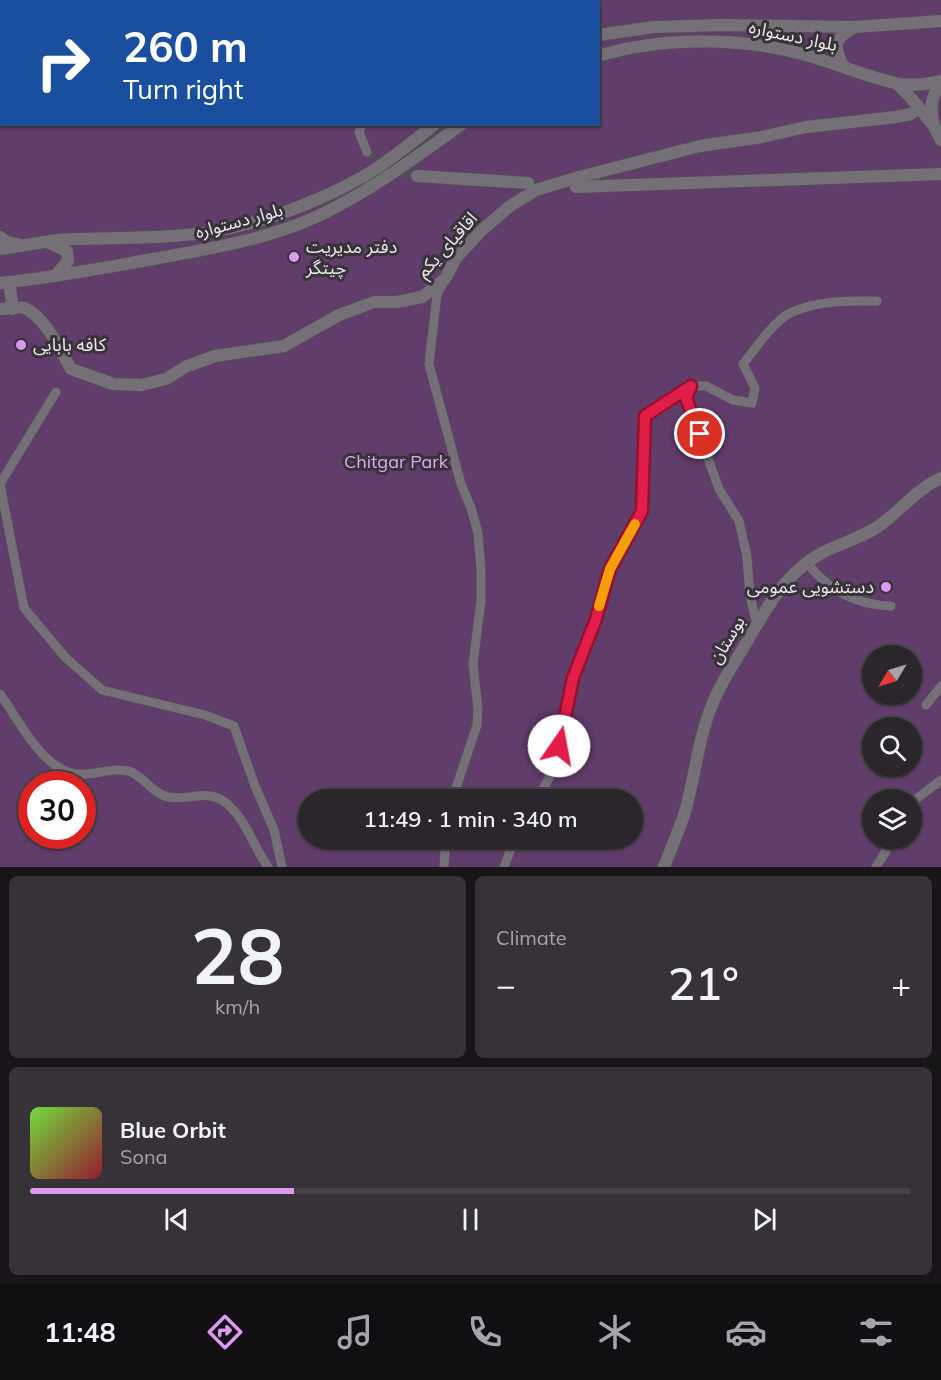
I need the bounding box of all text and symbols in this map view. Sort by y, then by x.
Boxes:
street label: بلوار دستواره [747,15,839,56]
text: 260 m [123,20,248,73]
icon: right [24,24,102,102]
text: Turn right [123,72,243,106]
street label: بلوار دستواره [193,198,285,243]
street label: اقاقیای یکم [411,207,484,284]
place label: دفتر مدیریت چیتگر [305,235,397,279]
marker: دفتر مدیریت چیتگر [287,250,301,264]
place label: کافه بابایی [33,333,107,356]
marker: کافه بابایی [14,338,28,352]
pin [674,408,725,459]
icon: arrive [683,417,716,450]
park label: Chitgar Park [344,450,449,473]
place label: دستشویی عمومی [747,575,874,598]
marker: دستشویی عمومی [879,580,893,594]
street label: بوستان [703,612,750,668]
north arrow [862,645,922,705]
map controls [862,645,922,849]
position arrow [527,714,591,778]
button: search [862,717,922,777]
speed limit sign: 30 [18,771,96,849]
button: layers [862,789,922,849]
text: 11:49 · 1 min · 340 m [363,805,578,833]
text: 28 [191,906,284,1004]
text: Climate [496,925,567,950]
text: 21° [668,955,739,1011]
text: − [496,964,516,1005]
text: + [891,964,911,1005]
text: km/h [215,994,260,1019]
text: Blue Orbit [120,1116,226,1144]
text: Sona [120,1144,168,1169]
icon: previous [160,1203,193,1236]
icon: pause [454,1203,487,1236]
icon: next [748,1203,781,1236]
icon: directions [204,1311,246,1353]
icon: music [334,1311,376,1353]
icon: phone [464,1311,506,1353]
icon: climate [594,1311,636,1353]
icon: car [725,1311,767,1353]
icon: filters [855,1311,897,1353]
text: 11:48 [44,1315,116,1349]

